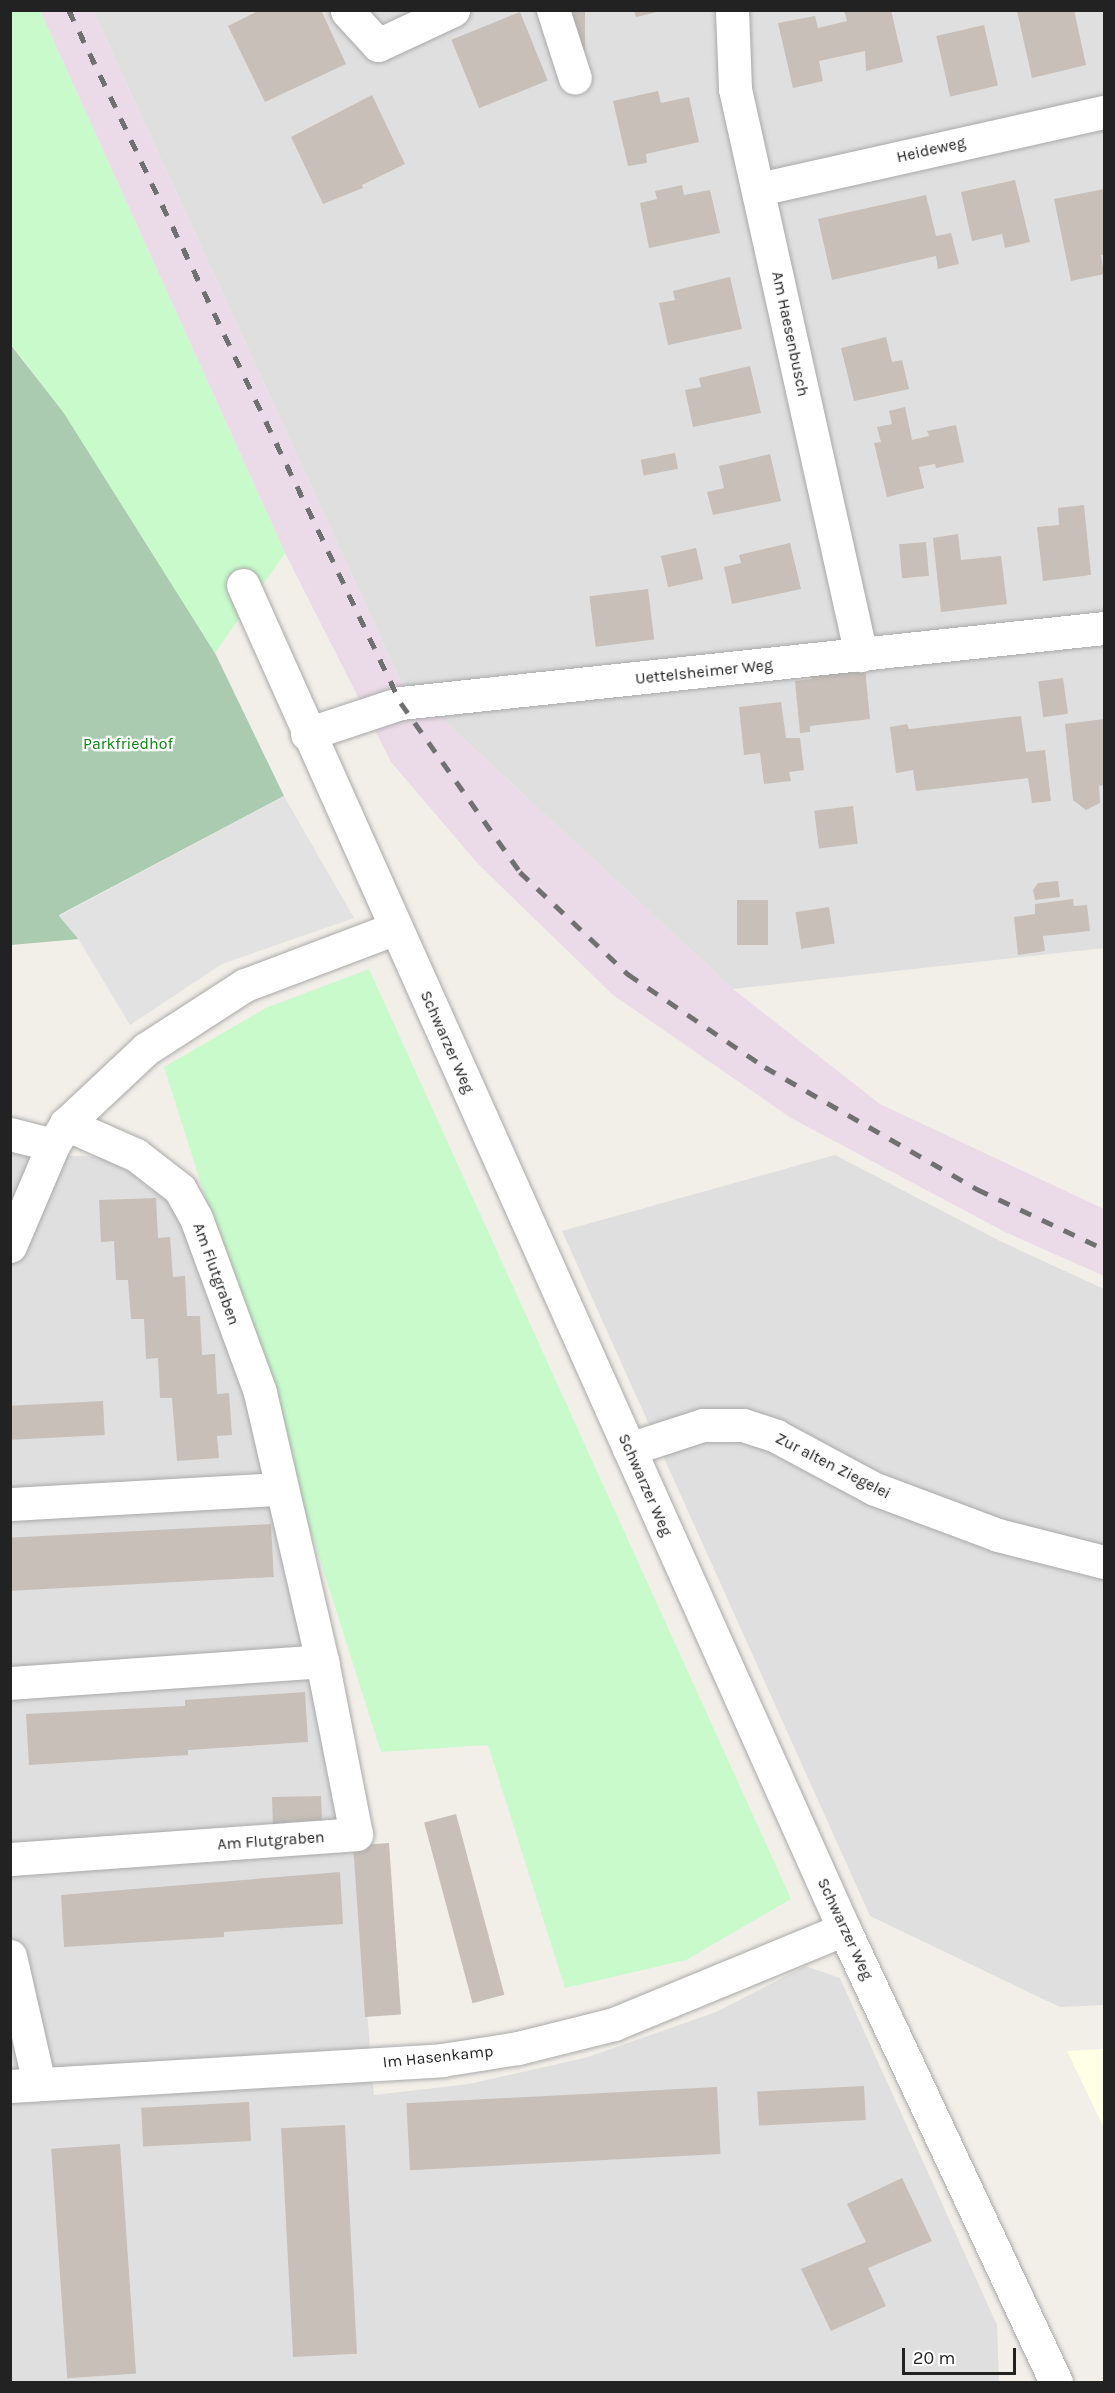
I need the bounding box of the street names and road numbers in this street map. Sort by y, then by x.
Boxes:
street label: Heideweg [895,133,967,167]
street label: Am Haesenbusch [767,270,813,398]
street label: Uettelsheimer Weg [634,655,774,689]
street label: Schwarzer Weg [416,988,478,1096]
street label: Am Flutgraben [189,1220,243,1328]
street label: Zur alten Ziegelei [772,1429,894,1503]
street label: Schwarzer Weg [614,1431,676,1539]
street label: Am Flutgraben [217,1828,325,1854]
street label: Schwarzer Weg [813,1875,877,1983]
street label: Im Hasenkamp [382,2042,494,2072]

